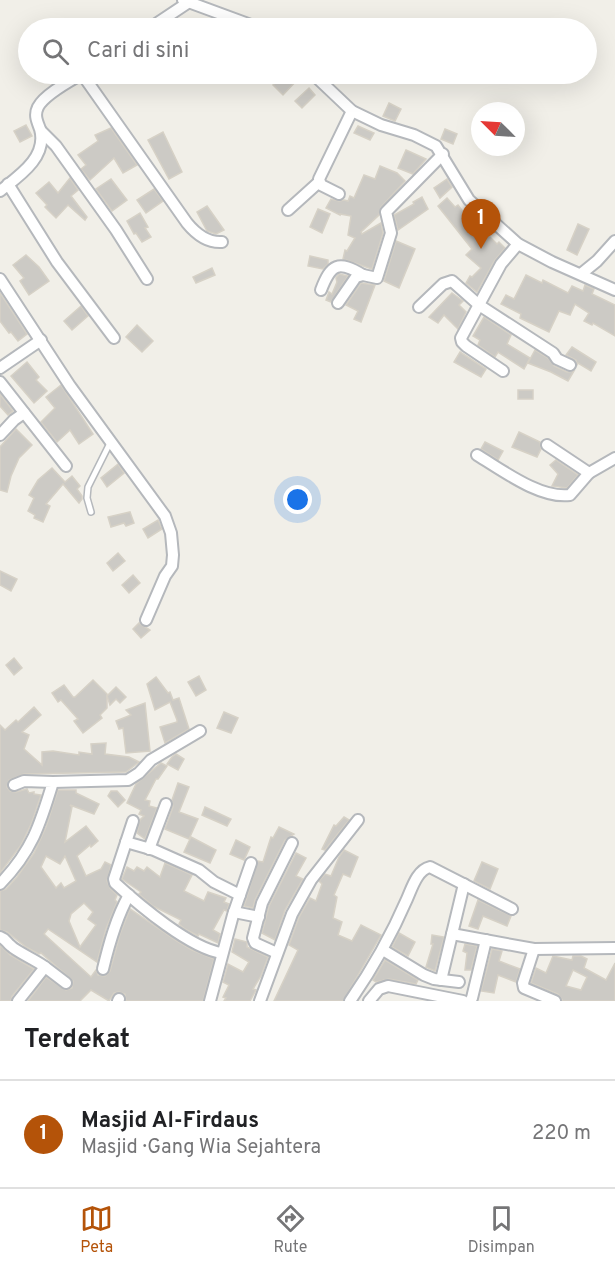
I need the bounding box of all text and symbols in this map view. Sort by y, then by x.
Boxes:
search box [18,18,597,84]
icon: search [39,35,72,68]
text: Cari di sini [87,38,189,65]
north arrow [471,102,525,156]
pin: 1 [462,200,500,249]
your location [283,485,312,514]
text: Terdekat [24,1024,130,1057]
text: Masjid Al-Firdaus [81,1108,259,1135]
text: 1 [40,1121,48,1147]
text: 220 m [532,1121,591,1147]
text: Masjid · Gang Wia Sejahtera [81,1135,321,1161]
tab: Peta [80,1202,113,1258]
tab: Rute [273,1202,307,1258]
tab: Disimpan [468,1202,535,1258]

